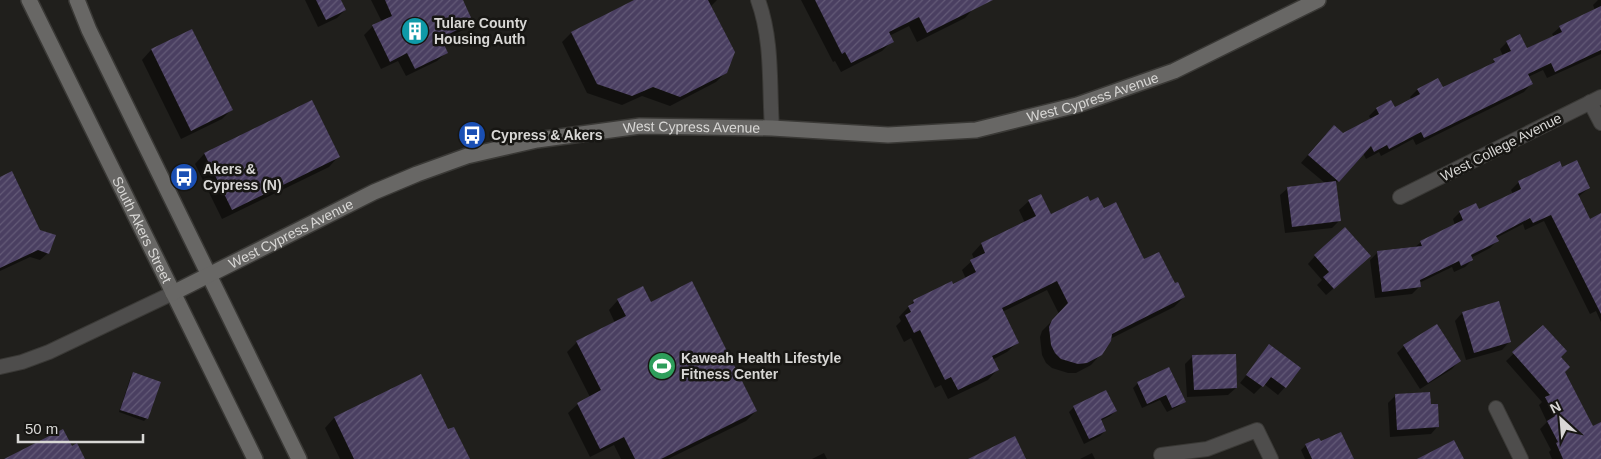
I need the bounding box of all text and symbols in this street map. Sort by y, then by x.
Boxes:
place label: Tulare County Housing Auth [434,15,527,47]
building icon: Tulare County Housing Auth [400,16,430,46]
street label: West Cypress Avenue [1025,69,1161,125]
street label: West College Avenue [1438,110,1564,184]
street label: West Cypress Avenue [622,118,761,136]
bus stop icon: Cypress & Akers [457,120,487,150]
place label: Cypress & Akers [491,127,603,143]
place label: Akers & Cypress (N) [203,161,282,193]
bus stop icon: Akers & Cypress (N) [169,162,199,192]
street label: South Akers Street [109,174,175,286]
street label: West Cypress Avenue [226,196,356,272]
place label: Kaweah Health Lifestyle Fitness Center [681,350,841,382]
sports icon: Kaweah Health Lifestyle Fitness Center [647,351,677,381]
north arrow [1536,394,1586,444]
text: N [1547,398,1563,417]
scale bar [18,412,142,444]
text: 50 m [25,420,58,437]

